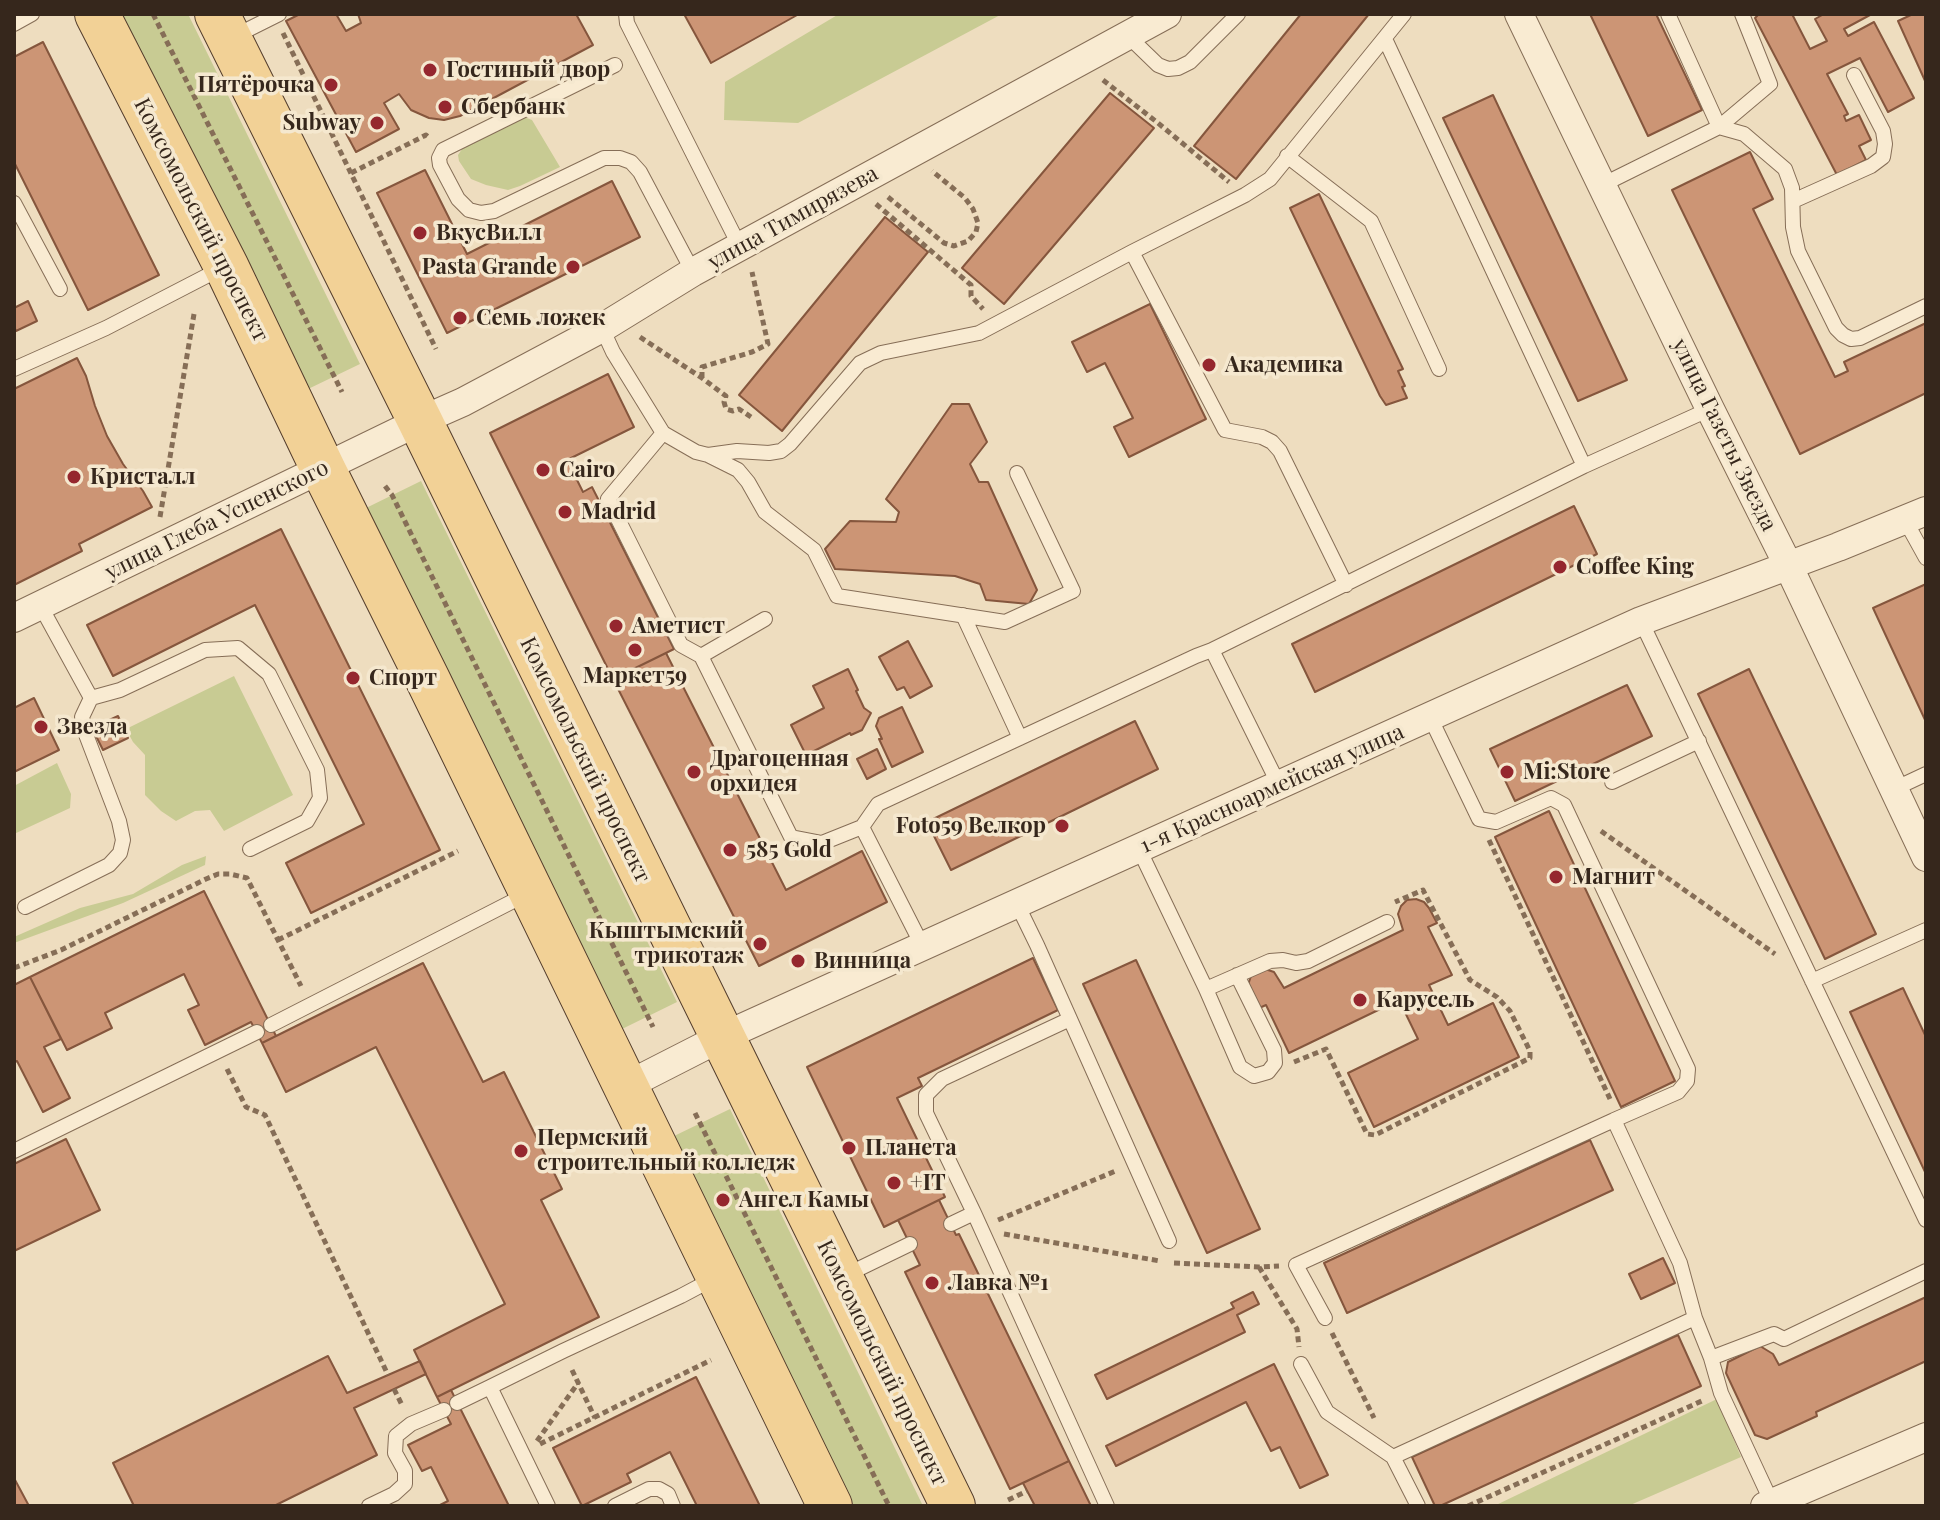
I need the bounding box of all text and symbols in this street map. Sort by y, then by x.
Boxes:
place label: Гостиный двор [446,57,610,83]
marker: Гостиный двор [421,61,439,79]
place label: Пятёрочка [197,72,315,98]
marker: Пятёрочка [322,76,340,94]
street label: Комсомольский проспект [128,94,274,346]
place label: Сбербанк [461,94,565,120]
marker: Сбербанк [436,98,454,116]
place label: Subway [283,110,361,136]
marker: Subway [368,114,386,132]
street label: улица Тимирязева [703,160,883,276]
place label: ВкусВилл [436,220,542,246]
marker: ВкусВилл [411,224,429,242]
place label: Pasta Grande [422,254,557,280]
marker: Pasta Grande [564,258,582,276]
place label: Семь ложек [476,305,606,331]
marker: Семь ложек [451,309,469,327]
street label: улица Газеты Звезда [1666,335,1782,535]
place label: Академика [1225,352,1343,378]
marker: Академика [1200,356,1218,374]
street label: улица Глеба Успенского [101,454,333,586]
place label: Cairo [559,457,615,483]
marker: Cairo [534,461,552,479]
place label: Кристалл [90,464,195,490]
marker: Кристалл [65,468,83,486]
place label: Madrid [581,499,656,525]
marker: Madrid [556,503,574,521]
place label: Coffee King [1576,554,1694,580]
marker: Coffee King [1551,558,1569,576]
place label: Аметист [632,613,725,639]
marker: Аметист [607,617,625,635]
street label: Комсомольский проспект [514,633,656,887]
marker: Маркет59 [626,641,644,659]
place label: Маркет59 [583,663,687,689]
place label: Спорт [369,665,437,691]
marker: Спорт [344,669,362,687]
place label: Звезда [57,714,128,740]
marker: Звезда [32,718,50,736]
street label: 1-я Красноармейская улица [1136,719,1408,859]
place label: Драгоценная орхидея [710,746,849,798]
place label: Mi:Store [1523,759,1611,785]
marker: Драгоценная орхидея [685,763,703,781]
marker: Mi:Store [1498,763,1516,781]
place label: Foto59 Велкор [896,813,1046,839]
marker: Foto59 Велкор [1053,817,1071,835]
place label: 585 Gold [746,837,832,863]
marker: 585 Gold [721,841,739,859]
place label: Магнит [1572,864,1655,890]
marker: Магнит [1547,868,1565,886]
place label: Кыштымский трикотаж [589,918,744,970]
marker: Кыштымский трикотаж [751,935,769,953]
place label: Винница [814,948,911,974]
marker: Винница [789,952,807,970]
place label: Карусель [1376,987,1474,1013]
marker: Карусель [1351,991,1369,1009]
place label: Пермский строительный колледж [537,1125,795,1176]
place label: Планета [865,1135,957,1161]
marker: Планета [840,1139,858,1157]
marker: Пермский строительный колледж [512,1142,530,1160]
place label: +IT [910,1170,946,1196]
marker: +IT [885,1174,903,1192]
place label: Ангел Камы [739,1187,869,1213]
marker: Ангел Камы [714,1191,732,1209]
street label: Комсомольский проспект [811,1236,953,1490]
place label: Лавка №1 [948,1270,1049,1296]
marker: Лавка №1 [923,1274,941,1292]

